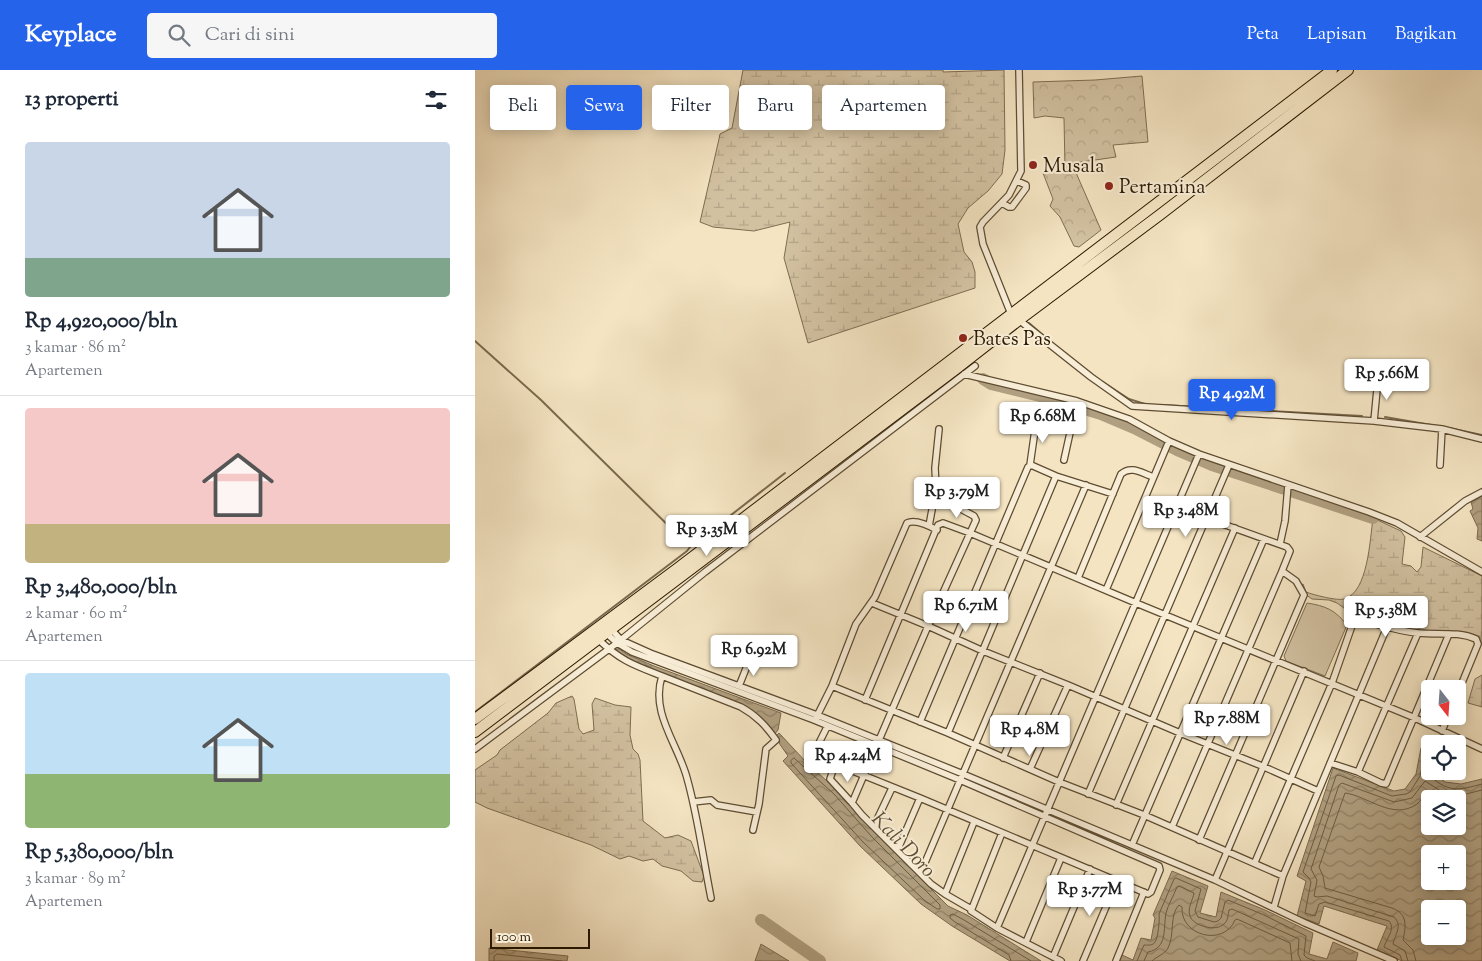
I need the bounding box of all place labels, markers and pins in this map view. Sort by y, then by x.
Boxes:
place label: Musala [1043,153,1104,182]
marker: Musala [1027,159,1039,171]
place label: Pertamina [1119,174,1206,203]
marker: Pertamina [1103,180,1115,192]
place label: Bates Pas [973,326,1051,355]
marker: Bates Pas [957,332,969,344]
pin: Rp 5.66M [1335,358,1439,401]
pin: Rp 4.92M [1180,378,1284,421]
pin: Rp 6.68M [991,402,1095,444]
pin: Rp 3.79M [905,476,1009,519]
pin: Rp 3.48M [1134,496,1238,538]
pin: Rp 3.35M [655,514,759,557]
pin: Rp 6.71M [914,590,1018,633]
pin: Rp 5.38M [1334,596,1438,638]
pin: Rp 6.92M [702,634,806,677]
pin: Rp 7.88M [1175,704,1279,746]
pin: Rp 4.8M [984,714,1076,757]
pin: Rp 4.24M [796,740,900,783]
pin: Rp 3.77M [1038,874,1142,917]

